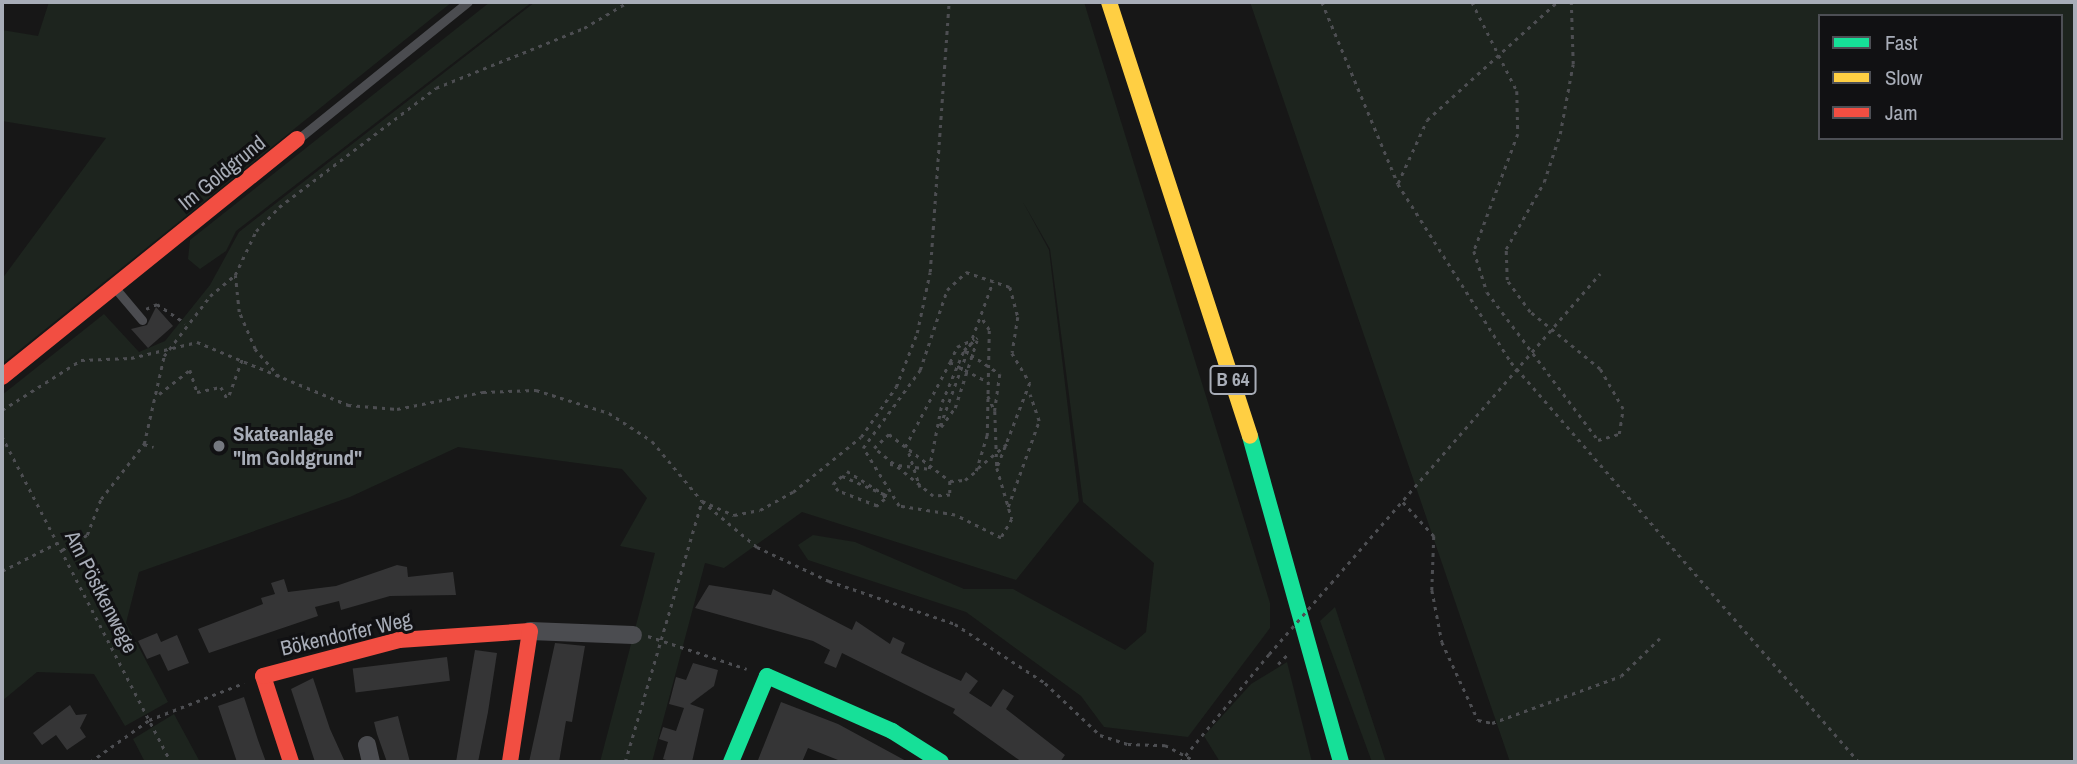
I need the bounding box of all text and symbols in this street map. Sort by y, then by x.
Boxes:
legend [1818,14,2063,140]
text: Fast [1885,28,1918,57]
text: Slow [1885,63,1922,92]
text: Jam [1885,98,1918,127]
street label: Im Goldgrund [174,130,270,216]
road number: B 64 [1208,364,1258,396]
place label: Skateanlage "Im Goldgrund" [233,421,362,471]
marker: Skateanlage "Im Goldgrund" [211,438,227,454]
street label: Am Pöstkenwege [59,527,143,657]
street label: Bökendorfer Weg [278,607,414,661]

